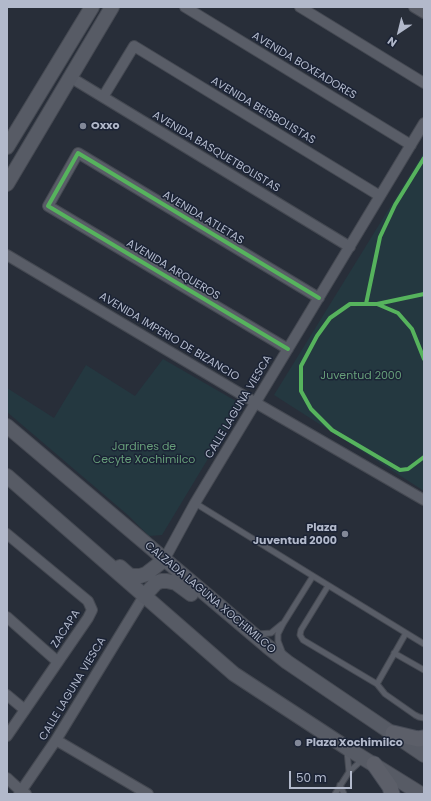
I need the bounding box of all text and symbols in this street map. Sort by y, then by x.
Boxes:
north arrow [379,12,419,52]
street label: AVENIDA BOXEADORES [249,30,359,102]
text: N [384,33,400,51]
street label: AVENIDA BEISBOLISTAS [208,75,318,147]
street label: AVENIDA BASQUETBOLISTAS [150,109,282,195]
place label: Oxxo [91,119,120,133]
marker: Oxxo [78,121,88,131]
street label: AVENIDA ATLETAS [160,188,246,248]
street label: AVENIDA ARQUEROS [124,237,222,303]
street label: AVENIDA IMPERIO DE BIZANCIO [97,290,241,384]
street label: CALLE LAGUNA VIESCA [203,353,275,461]
park label: Juventud 2000 [320,369,402,383]
park label: Jardines de Cecyte Xochimilco [93,440,195,466]
place label: Plaza Juventud 2000 [253,521,337,547]
marker: Plaza Juventud 2000 [340,529,350,539]
street label: CALZADA LAGUNA XOCHIMILCO [142,539,278,657]
street label: ZACAPA [49,607,83,651]
street label: CALLE LAGUNA VIESCA [37,635,109,743]
place label: Plaza Xochimilco [306,736,403,750]
marker: Plaza Xochimilco [293,738,303,748]
scale bar [291,763,354,789]
text: 50 m [296,769,327,786]

